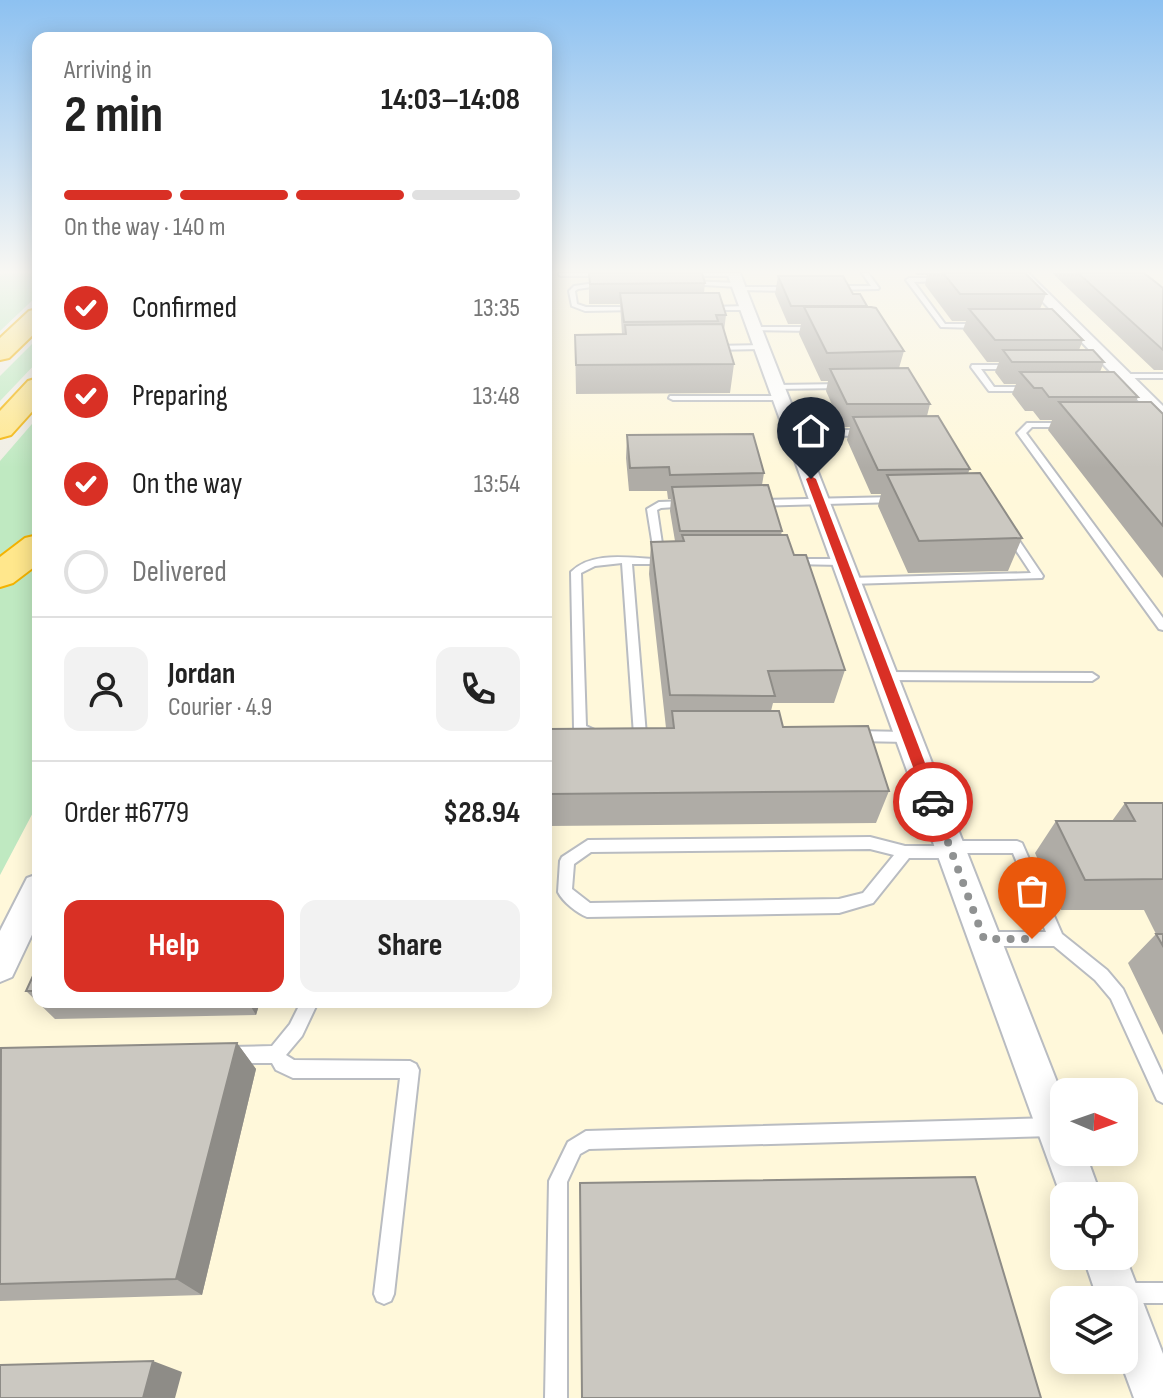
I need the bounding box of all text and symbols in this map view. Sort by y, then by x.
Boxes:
text: Arriving in [64,55,152,86]
text: 14:03–14:08 [381,82,520,118]
text: 2 min [64,84,163,147]
text: On the way · 140 m [64,212,226,243]
icon: check [64,286,108,330]
text: Confirmed [132,290,237,326]
text: 13:35 [474,293,520,324]
icon: check [64,374,108,418]
text: Preparing [132,378,228,414]
text: 13:48 [473,381,520,412]
pin [777,397,845,479]
icon: home [789,409,833,453]
icon: check [64,462,108,506]
text: On the way [132,466,242,502]
text: 13:54 [474,469,520,500]
text: Delivered [132,554,227,590]
button: person [64,647,148,731]
button: phone [436,647,520,731]
text: Jordan [168,656,235,692]
text: Courier · 4.9 [168,692,272,723]
courier [893,762,973,842]
icon: car [911,780,955,824]
text: Order #6779 [64,795,189,831]
text: $28.94 [443,795,520,831]
pin [998,857,1066,939]
icon: bag [1010,869,1054,913]
button: Help [64,900,284,992]
button: Share [300,900,520,992]
north arrow [1050,1078,1138,1166]
map controls [1050,1078,1138,1374]
button: locate [1050,1182,1138,1270]
button: layers [1050,1286,1138,1374]

